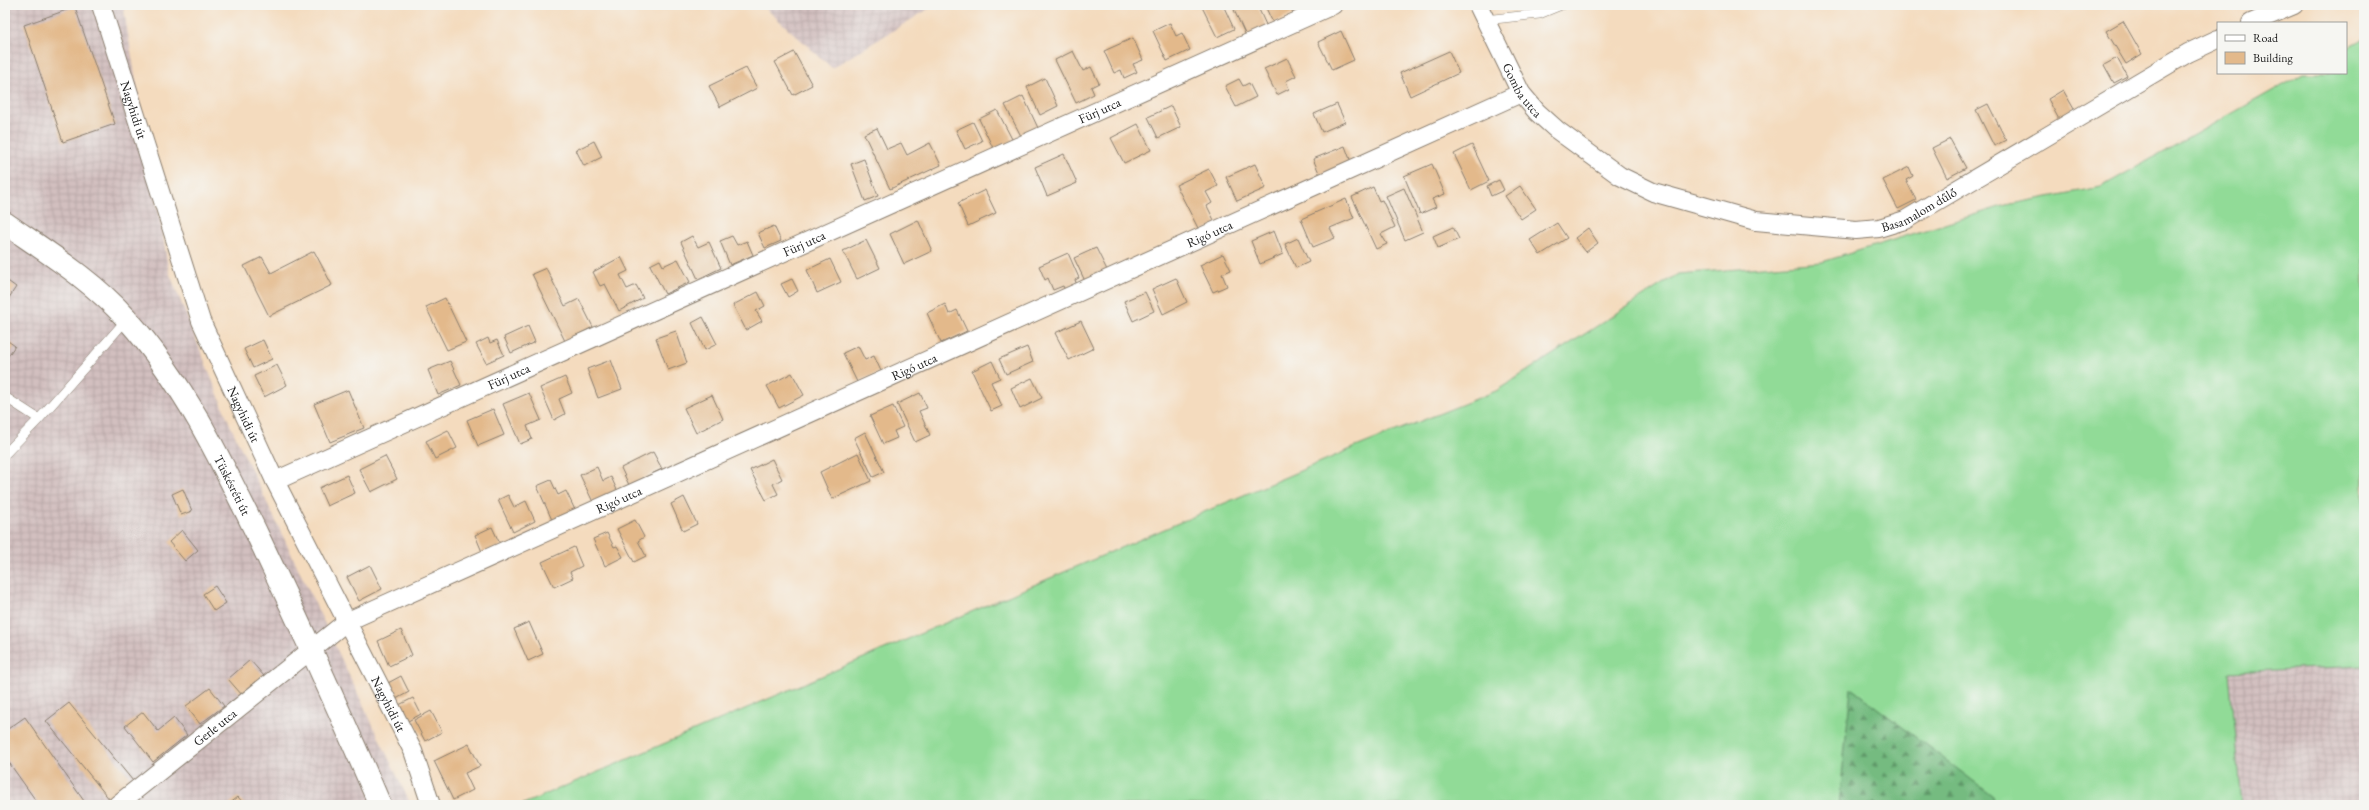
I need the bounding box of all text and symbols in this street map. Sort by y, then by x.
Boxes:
legend [2217,22,2347,74]
text: Road [2253,30,2279,46]
text: Building [2253,50,2294,66]
street label: Gomba utca [1499,60,1546,122]
street label: Nagyhidi út [117,79,151,141]
street label: Fürj utca [1076,93,1124,127]
street label: Basamalom dűlő [1879,183,1960,236]
street label: Rigó utca [1184,216,1236,251]
street label: Fürj utca [780,226,829,260]
street label: Rigó utca [889,349,940,384]
street label: Fürj utca [485,359,533,393]
street label: Nagyhidi út [223,383,264,445]
street label: Tüskésréti út [210,452,255,518]
street label: Rigó utca [593,482,645,517]
street label: Nagyhidi út [367,673,410,735]
street label: Gerle utca [190,704,241,750]

